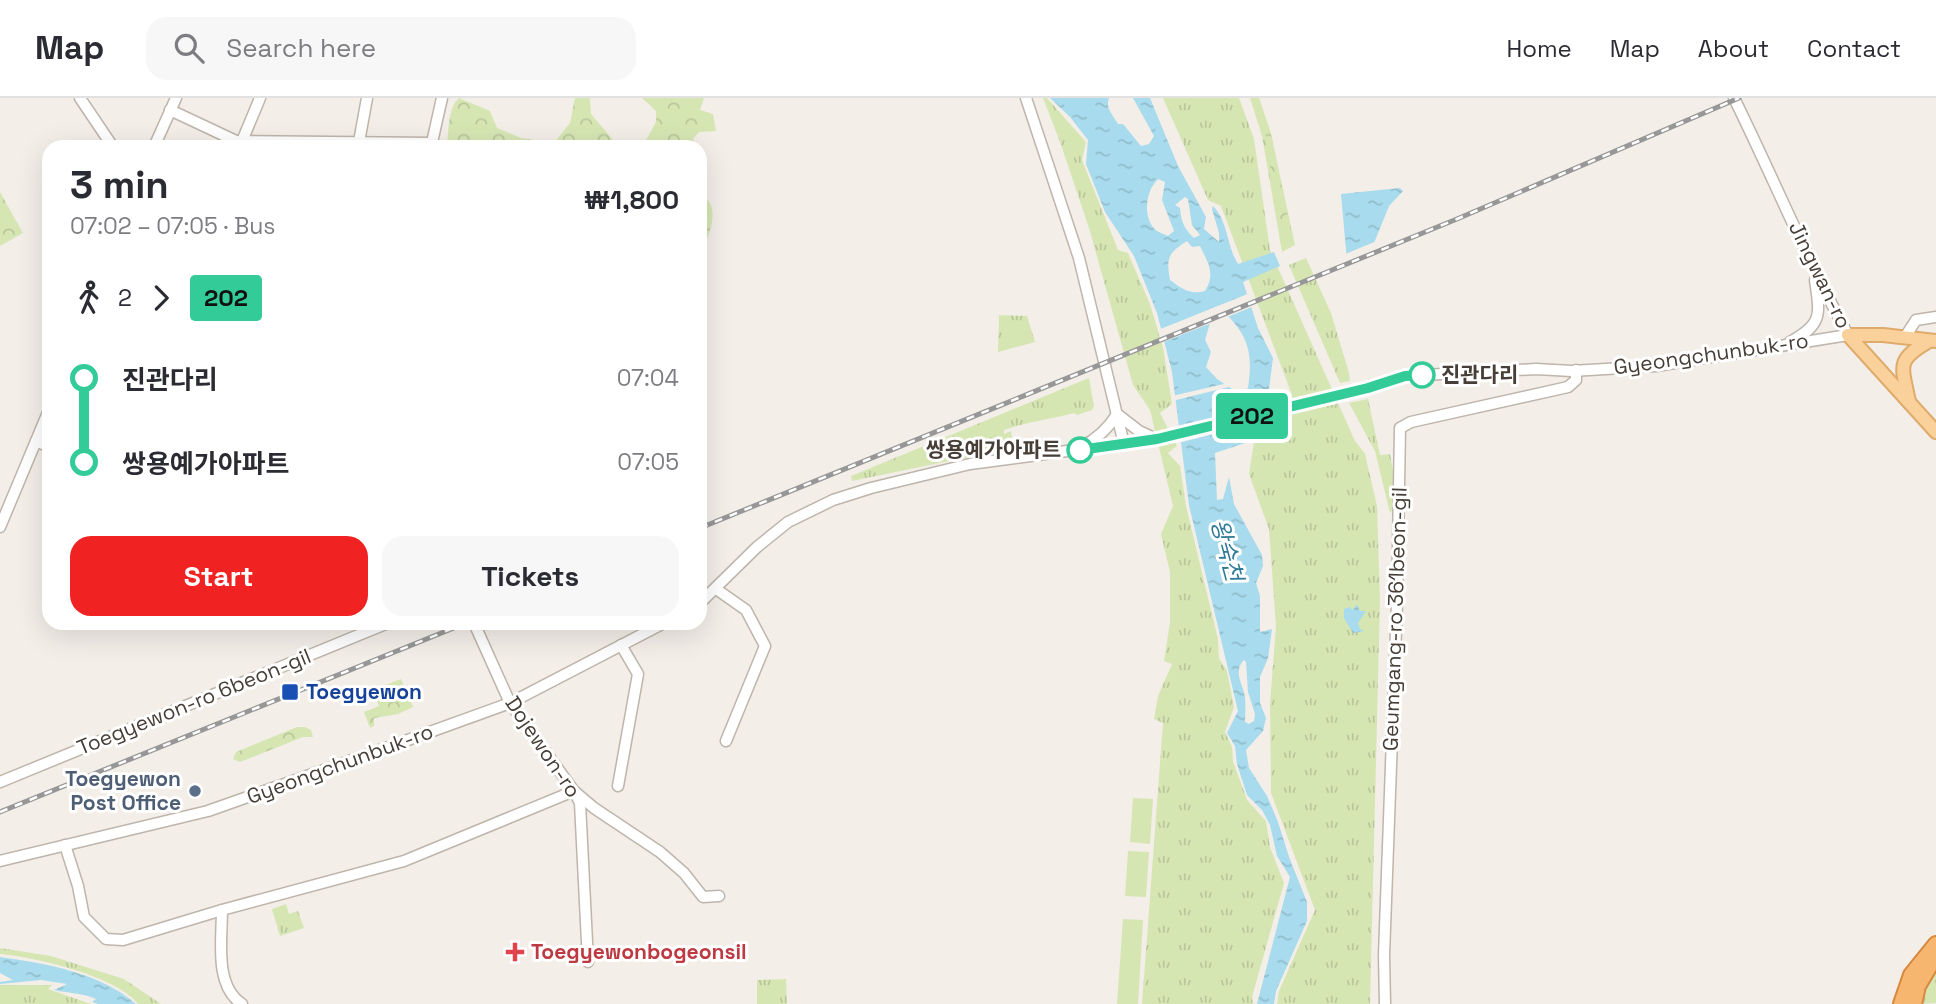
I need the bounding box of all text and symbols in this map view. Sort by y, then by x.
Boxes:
search box [146,17,636,80]
text: Map [35,27,104,69]
icon: search [170,29,208,67]
text: Search here [226,31,376,65]
text: Home [1506,33,1572,64]
text: Map [1610,33,1660,64]
text: About [1698,33,1769,64]
text: Contact [1807,33,1901,64]
text: 3 min [70,161,169,209]
text: ₩1,800 [584,183,679,217]
text: 07:02 – 07:05 · Bus [70,211,275,241]
street label: Jingwan-ro [1783,217,1858,333]
icon: walk [70,279,108,317]
icon: forward [142,279,180,317]
text: 202 [204,282,248,313]
text: 2 [118,283,132,313]
street label: Gyeongchunbuk-ro [1612,326,1810,381]
place label: 진관다리 [1441,361,1518,388]
marker: 진관다리 [1409,362,1435,388]
text: 진관다리 [122,363,218,397]
text: 07:04 [617,363,679,393]
line badge: 202 [1212,393,1292,439]
text: 202 [1230,400,1274,431]
place label: 쌍용예가아파트 [926,436,1061,463]
marker: 쌍용예가아파트 [1067,437,1093,463]
text: 쌍용예가아파트 [122,447,289,481]
text: 07:05 [617,447,679,477]
street label: Geumgang-ro 361beon-gil [1376,487,1413,751]
water label: 왕숙천 [1204,515,1250,587]
button: Start [70,536,368,616]
button: Tickets [382,536,679,616]
street label: Toegyewon-ro 6beon-gil [73,642,315,761]
place label: Toegyewon [306,678,422,705]
marker: Toegyewon [280,682,300,702]
street label: Dojewon-ro [500,691,587,803]
street label: Gyeongchunbuk-ro [243,717,437,810]
place label: Toegyewon Post Office [65,765,181,816]
marker: Toegyewon Post Office [187,783,203,799]
place label: Toegyewonbogeonsil [531,938,747,965]
marker: Toegyewonbogeonsil [505,942,525,962]

